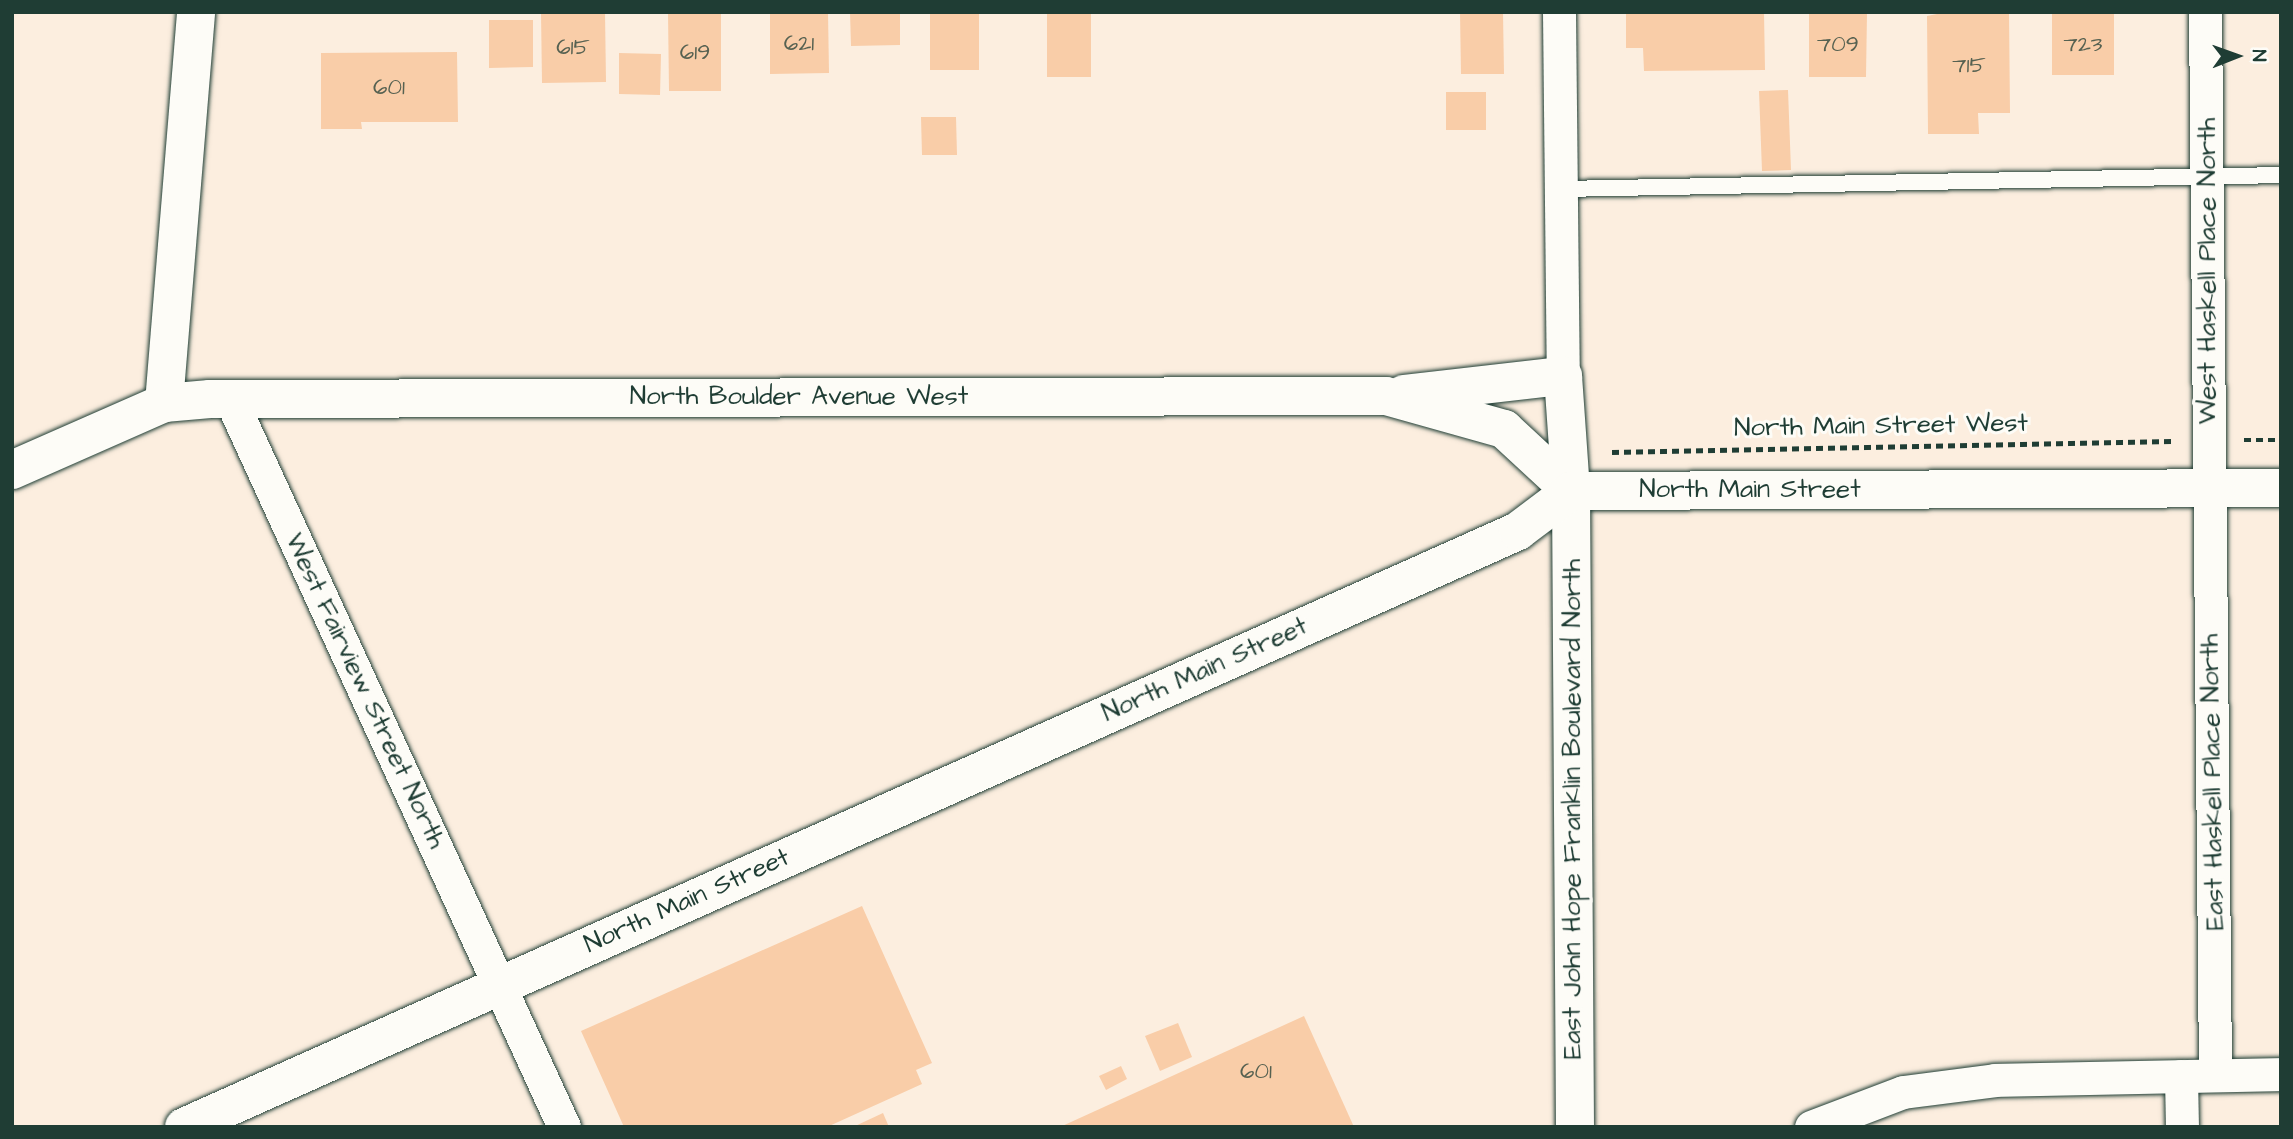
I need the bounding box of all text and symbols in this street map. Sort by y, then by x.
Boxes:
north arrow [2202,21,2272,91]
house number: 621 [784,29,814,57]
house number: 709 [1817,30,1859,58]
house number: 723 [2063,30,2103,58]
house number: 615 [556,33,590,61]
house number: 619 [680,38,710,66]
text: N [2245,49,2272,62]
house number: 715 [1952,51,1986,79]
house number: 601 [373,73,405,101]
street label: West Haskell Place North [2192,118,2224,424]
street label: North Boulder Avenue West [630,381,968,413]
street label: North Main Street West [1734,408,2028,444]
street label: North Main Street [1639,474,1861,506]
street label: West Fairview Street North [278,528,452,854]
street label: East John Hope Franklin Boulevard North [1557,559,1589,1059]
street label: North Main Street [1098,611,1312,729]
street label: East Haskell Place North [2195,633,2231,931]
street label: North Main Street [580,842,794,960]
house number: 601 [1240,1057,1272,1085]

